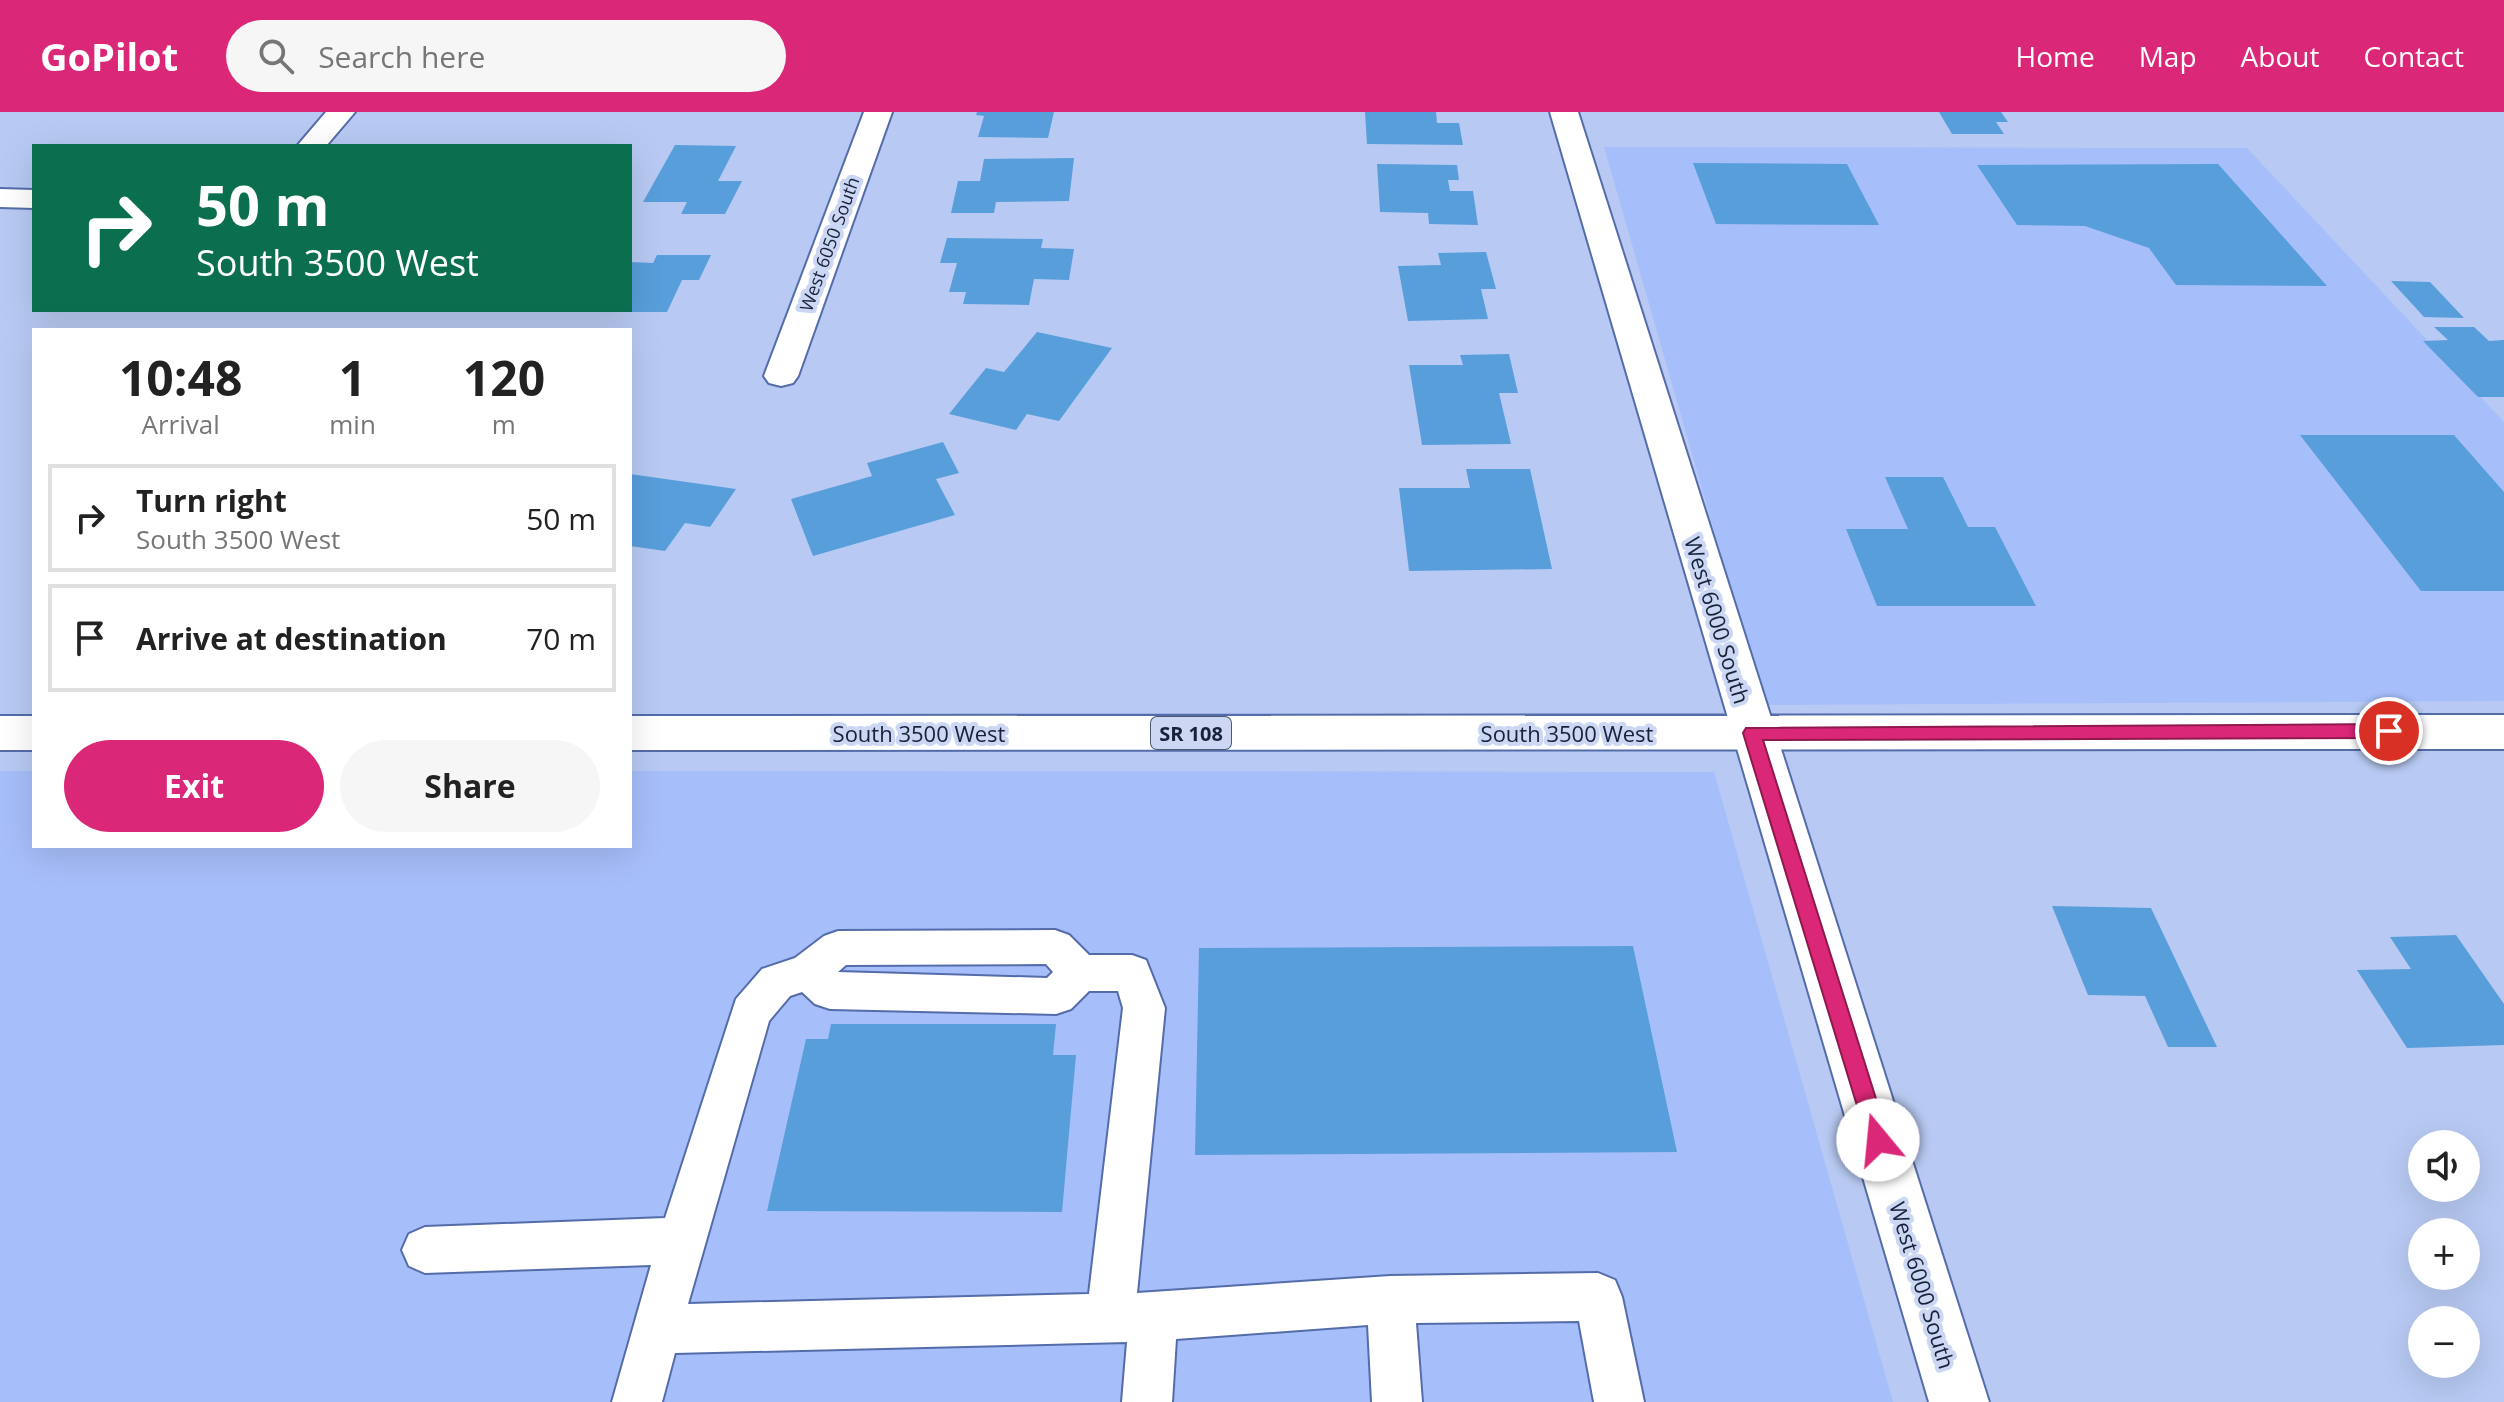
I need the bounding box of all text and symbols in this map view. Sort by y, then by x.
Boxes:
search box [226,20,786,92]
text: GoPilot [40,30,178,82]
icon: search [254,34,298,78]
text: Search here [318,36,485,77]
text: Home [2016,37,2095,75]
text: Map [2139,37,2197,75]
text: About [2241,37,2319,75]
text: Contact [2363,37,2464,75]
text: 50 m [196,166,330,242]
street label: West 6050 South [794,173,864,315]
icon: right [64,176,168,280]
text: South 3500 West [196,238,479,287]
text: 10:48 [119,345,242,410]
text: 1 [339,345,366,410]
text: 120 [463,345,545,410]
text: Arrival [141,406,220,442]
text: min [329,406,376,442]
text: m [492,406,516,442]
text: Turn right [136,480,287,521]
icon: right [68,496,112,540]
text: 50 m [526,498,596,539]
text: South 3500 West [136,521,340,557]
street label: West 6000 South [1678,533,1758,707]
icon: arrive [68,616,112,660]
text: Arrive at destination [136,618,447,659]
text: 70 m [526,618,596,659]
pin [2355,697,2423,765]
icon: arrive [2367,709,2411,753]
road number: SR 108 [1151,717,1231,749]
street label: South 3500 West [833,718,1006,748]
street label: South 3500 West [1481,718,1654,748]
button: Exit [64,740,324,832]
button: Share [340,740,600,832]
position arrow [1836,1098,1920,1182]
map controls [2408,1130,2480,1378]
button: sound [2408,1130,2480,1202]
street label: West 6000 South [1883,1198,1963,1372]
button: + [2408,1218,2480,1290]
button: − [2408,1306,2480,1378]

